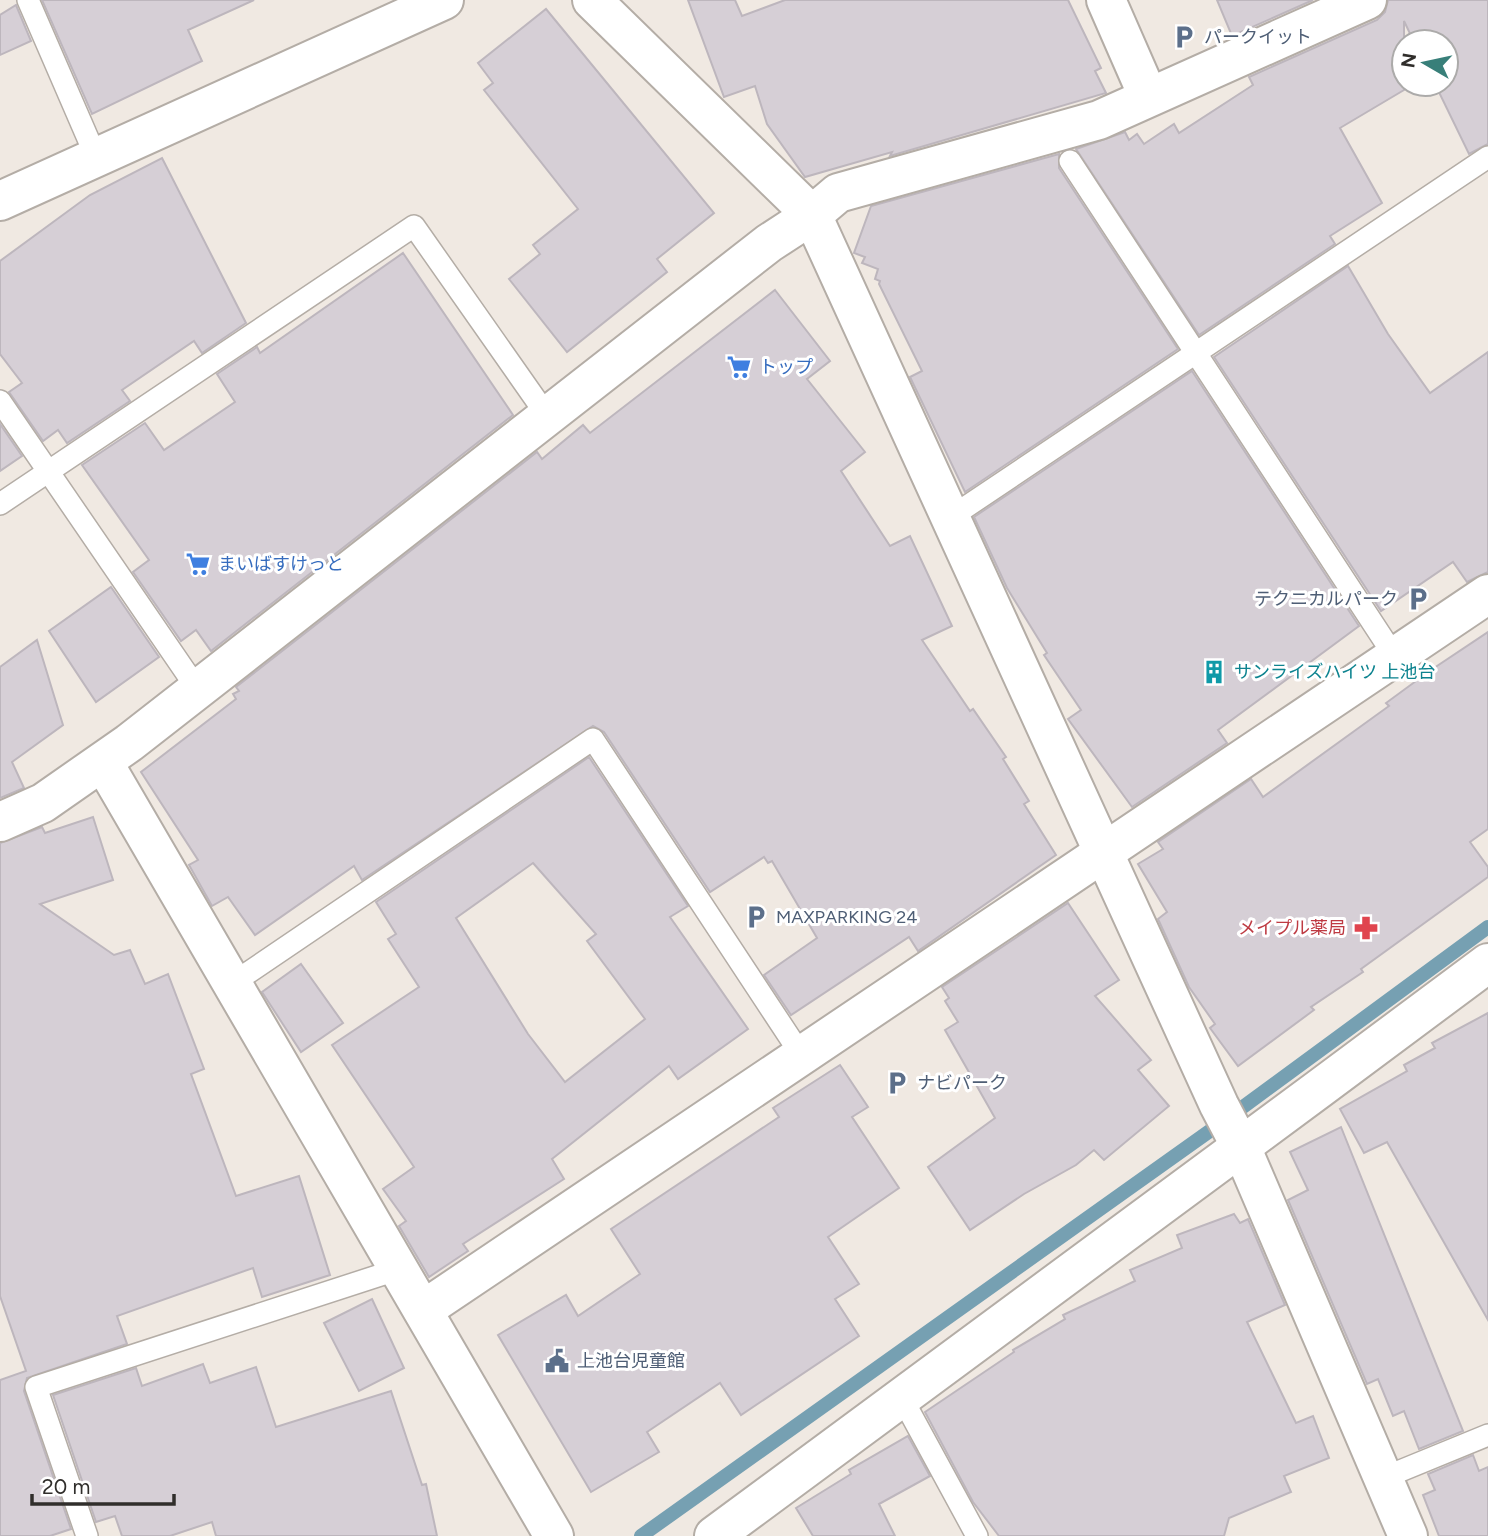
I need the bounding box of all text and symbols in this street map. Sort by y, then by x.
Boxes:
parking icon: パークイット [1170,23,1198,51]
place label: パークイット [1204,26,1312,48]
north arrow [1390,28,1460,98]
text: N [1396,51,1421,69]
supermarket icon: トップ [725,353,753,381]
place label: トップ [759,356,813,378]
supermarket icon: まいばすけっと [184,550,212,578]
place label: まいばすけっと [218,553,344,575]
parking icon: テクニカルパーク [1404,585,1432,613]
place label: テクニカルパーク [1254,588,1398,610]
building icon: サンライズハイツ 上池台 [1200,658,1228,686]
place label: サンライズハイツ 上池台 [1234,661,1436,683]
parking icon: MAXPARKING 24 [742,903,770,931]
place label: MAXPARKING 24 [776,906,918,928]
pharmacy icon: メイプル薬局 [1352,914,1380,942]
place label: メイプル薬局 [1238,917,1346,939]
parking icon: ナビパーク [883,1069,911,1097]
place label: ナビパーク [917,1072,1007,1094]
public building icon: 上池台児童館 [543,1347,571,1375]
place label: 上池台児童館 [577,1350,685,1372]
scale bar [32,1462,173,1506]
text: 20 m [42,1474,90,1499]

